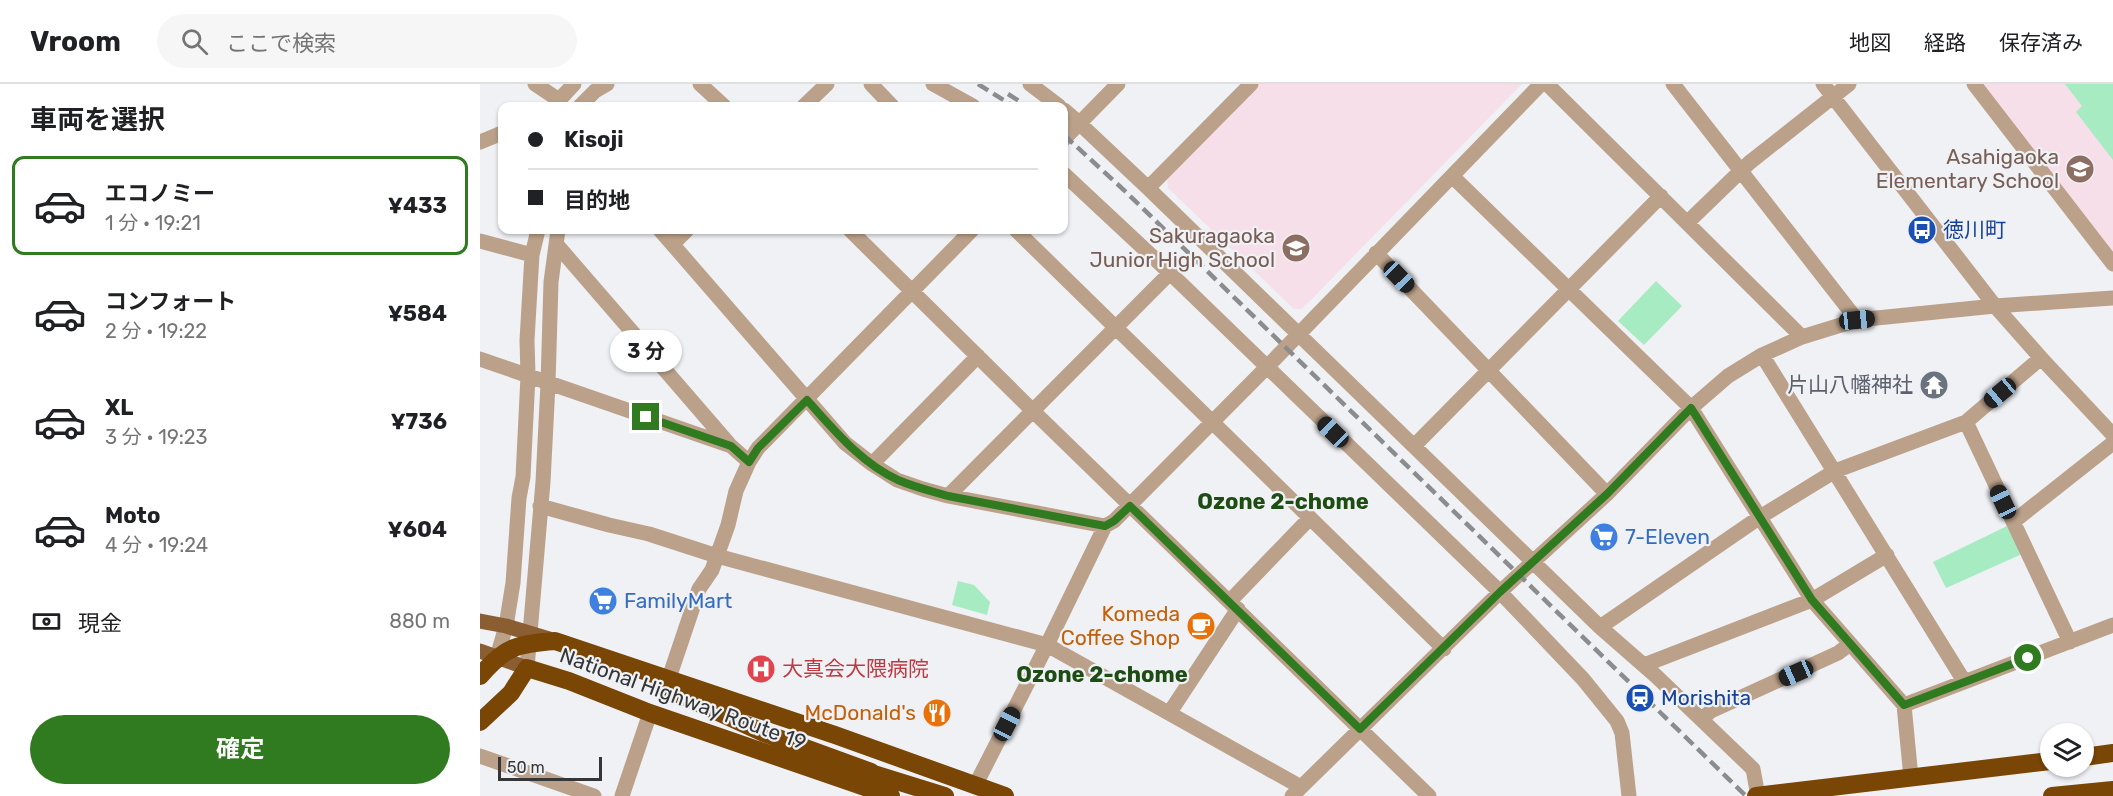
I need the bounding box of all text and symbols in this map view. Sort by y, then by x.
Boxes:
search box [157,14,577,68]
text: Vroom [30,25,121,58]
icon: search [178,25,211,58]
text: ここで検索 [226,30,336,57]
text: 地図 [1849,30,1891,55]
text: 経路 [1924,30,1966,55]
text: 保存済み [1999,30,2083,55]
text: 車両を選択 [30,104,165,136]
text: Kisoji [564,126,623,153]
place label: Asahigaoka Elementary School [1876,144,2059,193]
school or university icon: Asahigaoka Elementary School [2064,153,2096,185]
icon: car [33,179,87,233]
text: エコノミー [105,180,215,207]
text: 目的地 [564,187,630,214]
text: ¥433 [388,192,447,219]
text: 1 分 · 19:21 [105,211,201,235]
bus stop icon: 徳川町 [1906,214,1938,246]
place label: 徳川町 [1943,217,2006,242]
place label: Sakuragaoka Junior High School [1089,223,1275,272]
school or university icon: Sakuragaoka Junior High School [1280,232,1312,264]
car [1380,258,1418,296]
icon: car [33,287,87,341]
text: コンフォート [105,288,236,315]
text: ¥584 [388,300,447,327]
car [1838,309,1876,331]
text: 2 分 · 19:22 [105,319,207,343]
callout: 3 分 [610,330,682,372]
text: 3 分 [627,339,665,363]
temple icon: 片山八幡神社 [1918,369,1950,401]
place label: 片山八幡神社 [1787,372,1913,397]
car [1980,375,2020,411]
text: XL [105,394,133,421]
icon: car [33,395,87,449]
route end [632,403,659,430]
text: ¥736 [390,408,447,435]
car [1314,413,1352,451]
text: 3 分 · 19:23 [105,425,208,449]
car [1987,482,2019,522]
district label: Ozone 2-chome [1197,488,1369,515]
text: Moto [105,502,160,529]
icon: car [33,503,87,557]
text: ¥604 [388,516,447,543]
supermarket icon: 7-Eleven [1588,521,1620,553]
place label: 7-Eleven [1625,524,1710,549]
text: 4 分 · 19:24 [105,533,208,557]
supermarket icon: FamilyMart [587,585,619,617]
place label: FamilyMart [624,588,732,613]
place label: Komeda Coffee Shop [1061,601,1180,650]
icon: cash [30,605,63,638]
text: 880 m [389,609,450,633]
text: 現金 [78,610,122,637]
cafe icon: Komeda Coffee Shop [1185,610,1217,642]
street label: National Highway Route 19 [557,642,810,755]
route start [2014,644,2041,671]
hospital icon: 大真会大隈病院 [745,653,777,685]
place label: 大真会大隈病院 [782,656,929,681]
car [1776,657,1816,689]
district label: Ozone 2-chome [1016,661,1188,688]
station icon: Morishita [1624,682,1656,714]
place label: Morishita [1661,685,1751,710]
restaurant icon: McDonald's [921,697,953,729]
place label: McDonald's [804,700,916,725]
car [991,704,1023,744]
button: 確定 [30,715,450,784]
map controls [2040,723,2094,777]
button: layers [2040,723,2094,777]
scale bar [498,754,602,782]
text: 50 m [507,758,545,777]

